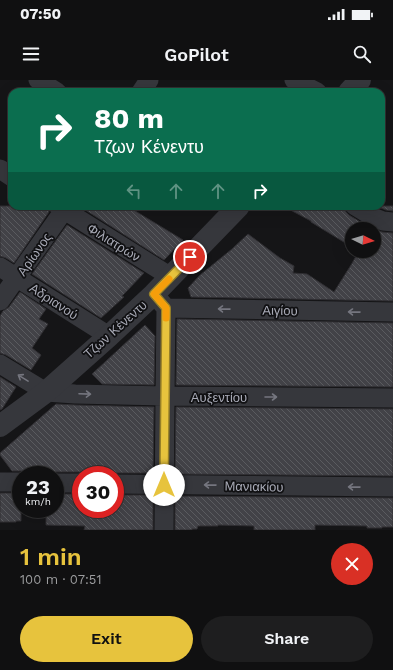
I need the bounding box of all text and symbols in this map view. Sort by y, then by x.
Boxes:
text: 07:50 [20,5,61,23]
icon: menu [20,43,42,65]
icon: search [351,43,373,65]
text: GoPilot [164,44,229,65]
text: 80 m [94,102,164,135]
icon: right [28,104,80,156]
text: Τζων Κένεντυ [94,136,204,157]
icon: left [123,180,145,202]
icon: ahead [165,180,187,202]
icon: ahead [207,180,229,202]
icon: right [249,180,271,202]
street label: Φιλιατρών [85,220,143,265]
north arrow [345,222,381,258]
map controls [345,222,381,258]
street label: Αρίωνος [14,230,55,279]
pin [173,240,207,274]
icon: arrive [179,246,201,268]
street label: Αδριανού [27,280,81,323]
street label: Τζων Κένεντυ [81,297,150,362]
street label: Αιγίου [262,303,298,318]
one-way arrow [218,305,231,313]
one-way arrow [348,308,361,316]
one-way arrow [18,374,29,382]
street label: Αυξεντίου [191,390,247,405]
one-way arrow [78,391,91,398]
one-way arrow [264,393,277,401]
position arrow [143,464,185,506]
speed limit sign: 30 [72,466,124,518]
text: 23 [26,475,50,499]
street label: Μανιακίου [224,478,284,495]
one-way arrow [204,481,217,489]
one-way arrow [348,483,361,491]
text: km/h [25,496,51,507]
text: 1 min [20,543,82,571]
button: close [331,543,373,585]
text: 100 m · 07:51 [20,572,101,587]
button: Exit [20,616,193,662]
button: Share [201,616,373,662]

